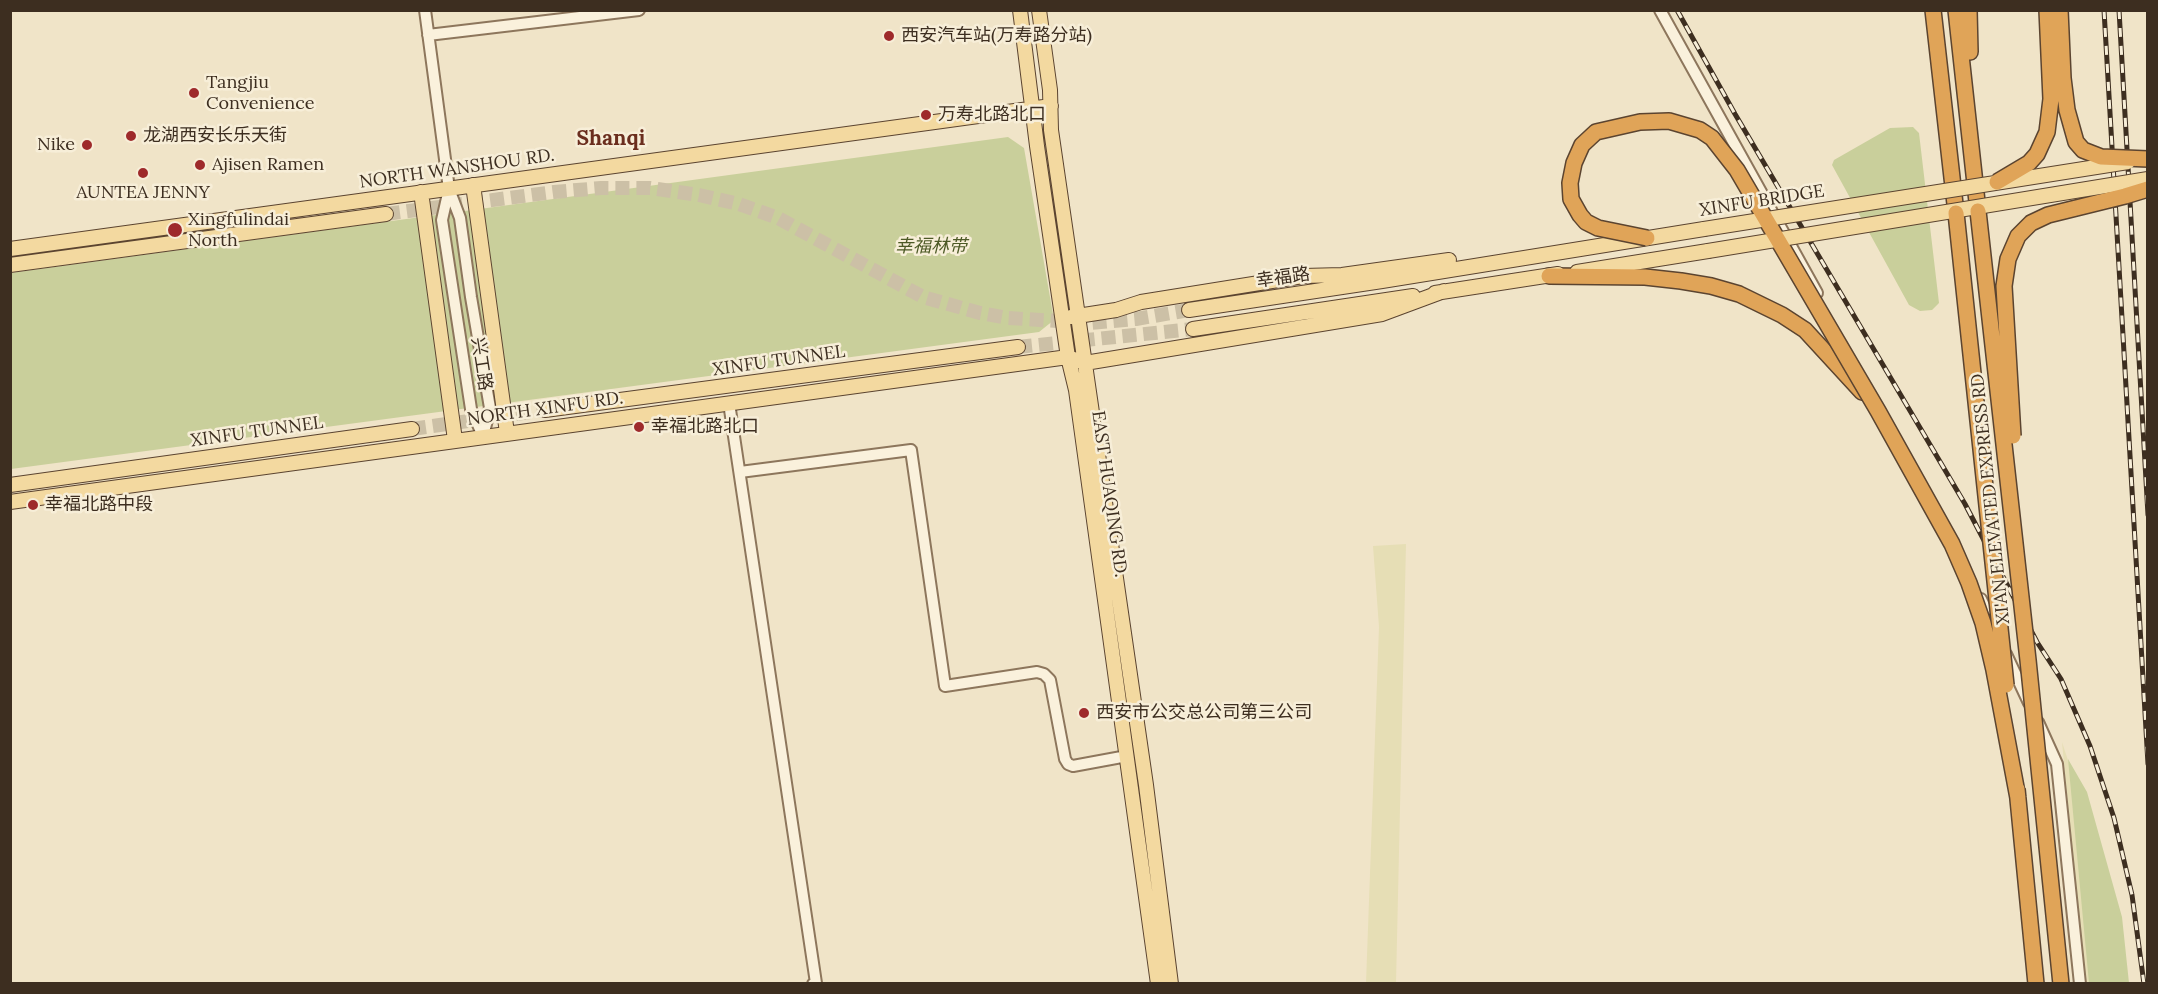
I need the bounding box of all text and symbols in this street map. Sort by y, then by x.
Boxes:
place label: 西安汽车站(万寿路分站) [901,25,1092,47]
marker: 西安汽车站(万寿路分站) [882,29,896,43]
place label: Tangjiu Convenience [206,72,314,115]
marker: Tangjiu Convenience [187,86,201,100]
place label: 万寿北路北口 [938,104,1046,126]
marker: 万寿北路北口 [919,108,933,122]
place label: 龙湖西安长乐天街 [143,125,287,147]
district label: Shanqi [577,126,645,152]
marker: 龙湖西安长乐天街 [124,129,138,143]
place label: Nike [37,134,75,156]
marker: Nike [80,138,94,152]
street label: NORTH WANSHOU RD. [358,145,556,193]
place label: Ajisen Ramen [212,154,324,176]
marker: Ajisen Ramen [193,158,207,172]
marker: AUNTEA JENNY [136,166,150,180]
street label: XINFU BRIDGE [1698,180,1826,222]
place label: AUNTEA JENNY [76,182,210,204]
place label: Xingfulindai North [188,209,289,252]
marker: Xingfulindai North [166,221,184,239]
park label: 幸福林带 [895,236,967,258]
street label: 幸福路 [1255,264,1311,292]
street label: 兴工路 [466,336,496,392]
street label: XINFU TUNNEL [711,341,847,381]
street label: XI'AN ELEVATED EXPRESS RD [1967,373,2015,625]
street label: NORTH XINFU RD. [465,387,625,431]
street label: EAST HUAQING RD. [1087,409,1131,579]
street label: XINFU TUNNEL [189,412,325,452]
place label: 幸福北路北口 [651,416,759,438]
marker: 幸福北路北口 [632,420,646,434]
place label: 幸福北路中段 [45,494,153,516]
marker: 幸福北路中段 [26,498,40,512]
place label: 西安市公交总公司第三公司 [1096,702,1312,724]
marker: 西安市公交总公司第三公司 [1077,706,1091,720]

